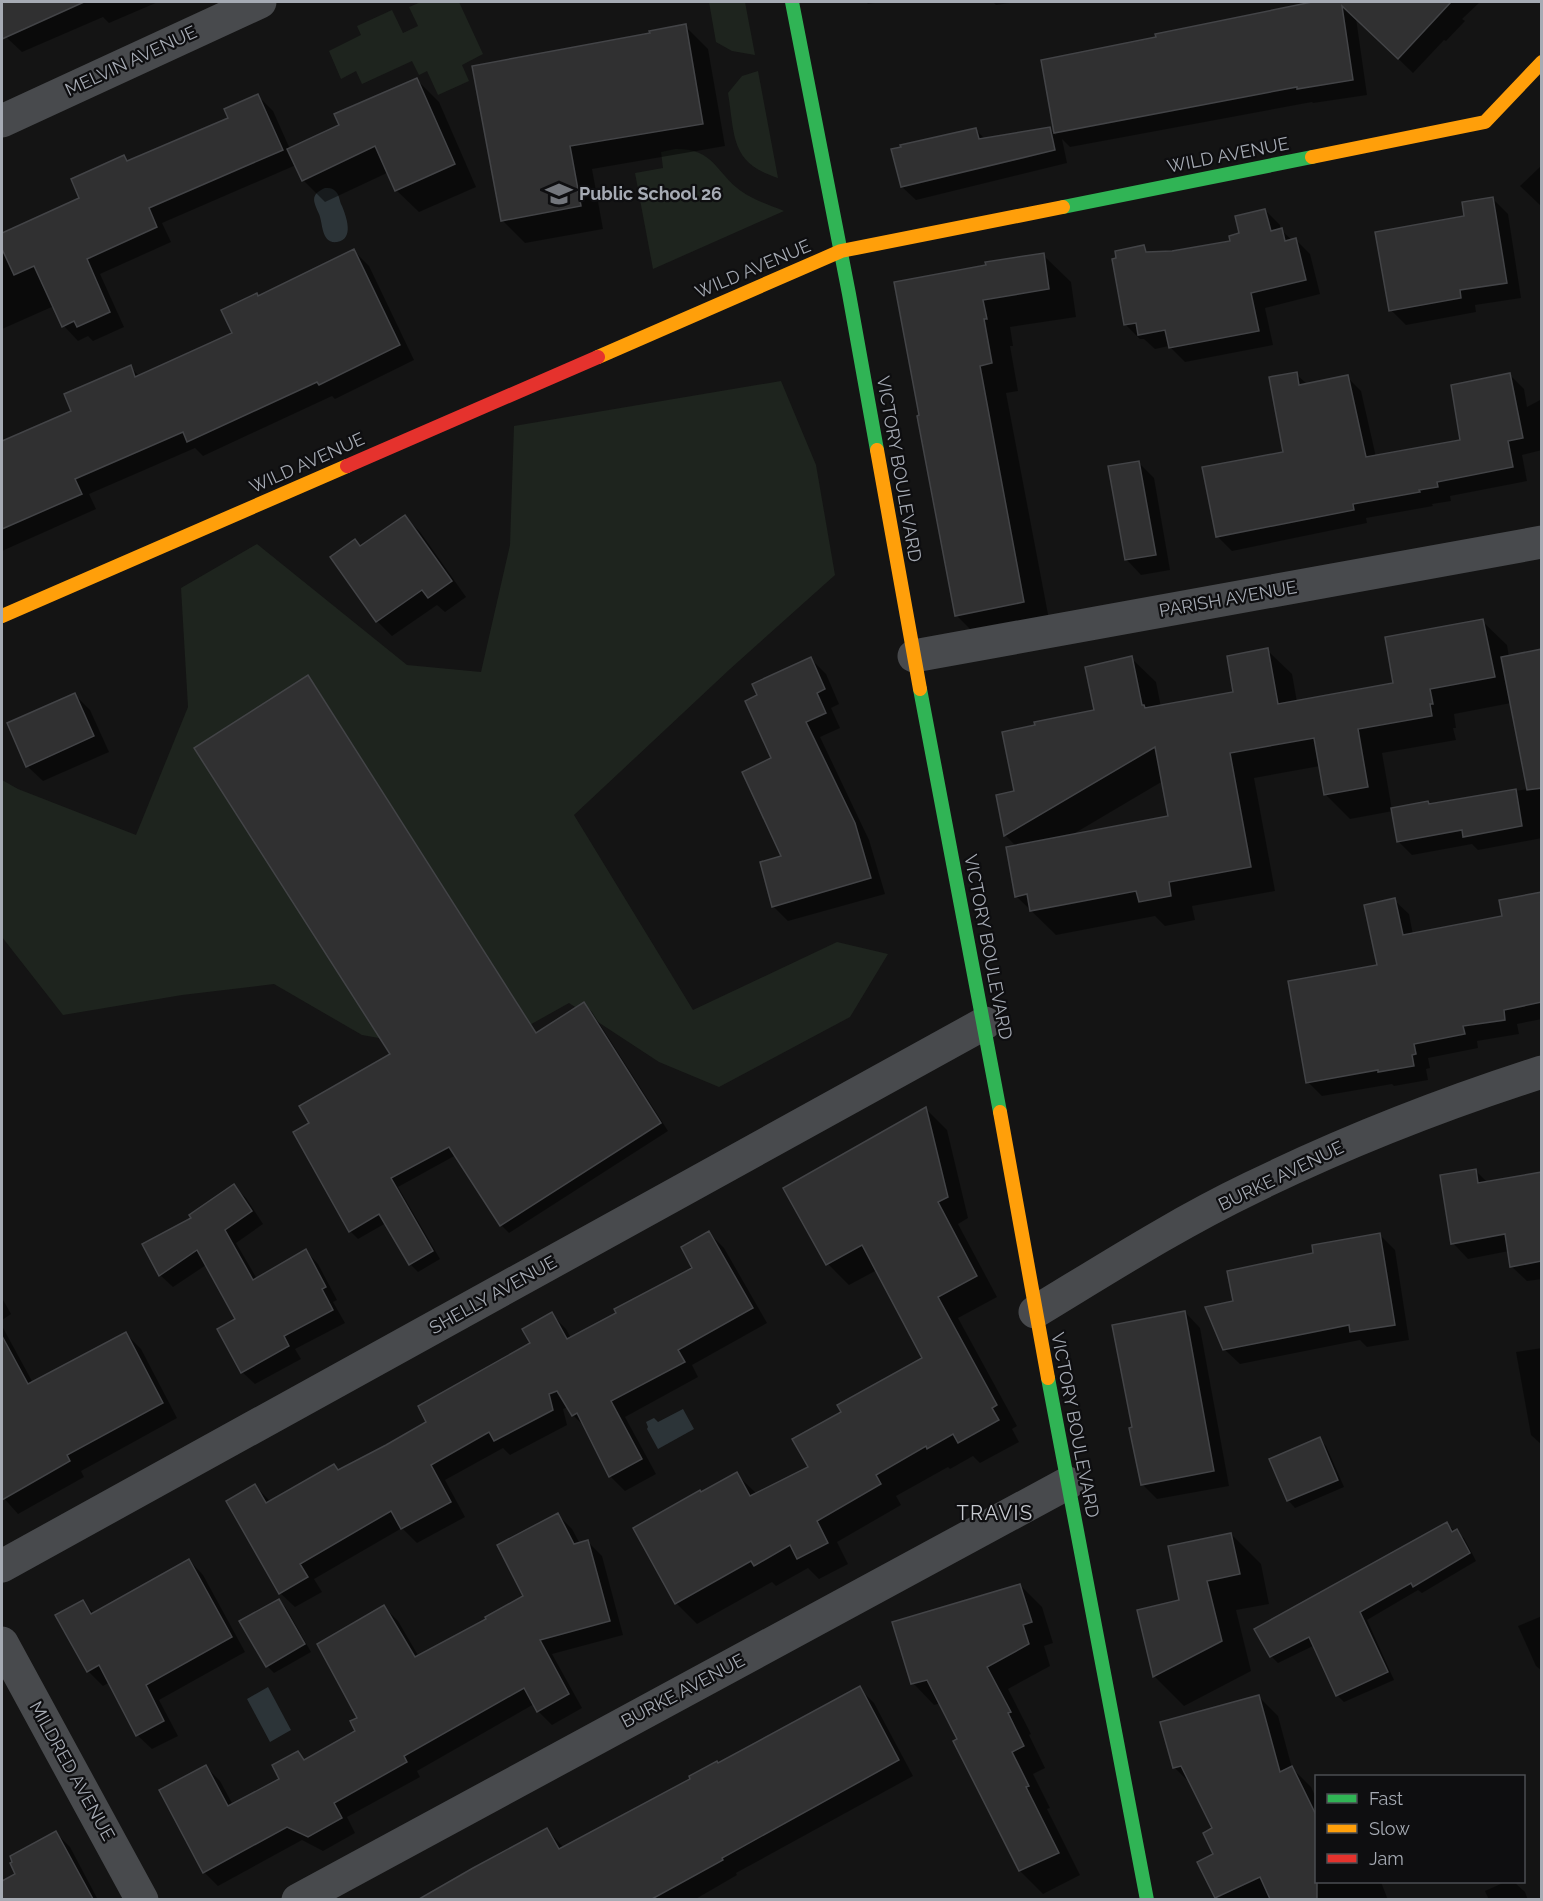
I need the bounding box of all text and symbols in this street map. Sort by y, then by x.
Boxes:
street label: MELVIN AVENUE [62,21,200,100]
street label: WILD AVENUE [1165,132,1291,177]
school or university icon: Public School 26 [544,179,574,209]
place label: Public School 26 [579,183,722,204]
street label: WILD AVENUE [692,235,814,302]
street label: VICTORY BOULEVARD [873,374,926,564]
street label: WILD AVENUE [246,428,367,497]
street label: PARISH AVENUE [1157,576,1299,621]
street label: VICTORY BOULEVARD [960,852,1017,1042]
street label: BURKE AVENUE [1215,1136,1347,1215]
street label: SHELLY AVENUE [426,1251,560,1338]
street label: VICTORY BOULEVARD [1047,1330,1104,1520]
district label: TRAVIS [956,1501,1034,1525]
street label: BURKE AVENUE [618,1649,748,1732]
street label: MILDRED AVENUE [25,1697,119,1844]
legend [1315,1775,1525,1883]
text: Fast [1369,1788,1403,1809]
text: Slow [1369,1818,1410,1839]
text: Jam [1369,1848,1404,1869]

